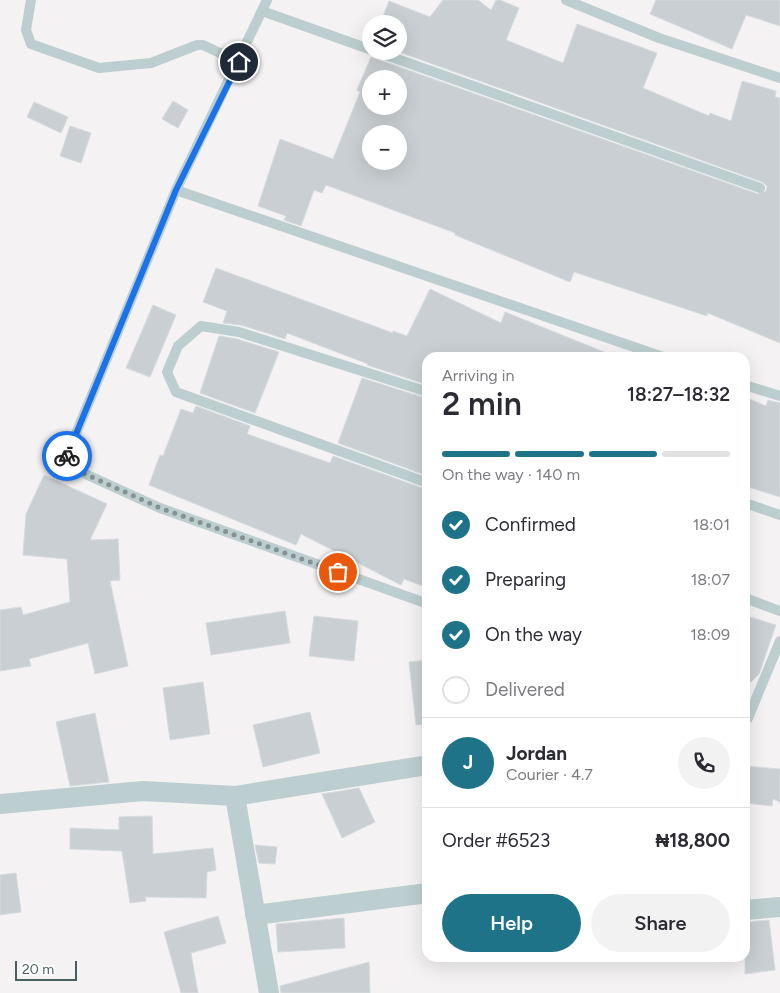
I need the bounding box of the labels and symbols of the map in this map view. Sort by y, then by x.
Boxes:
pin [218,41,260,83]
courier [42,431,92,481]
pin [317,551,359,593]
scale bar [15,958,78,981]

